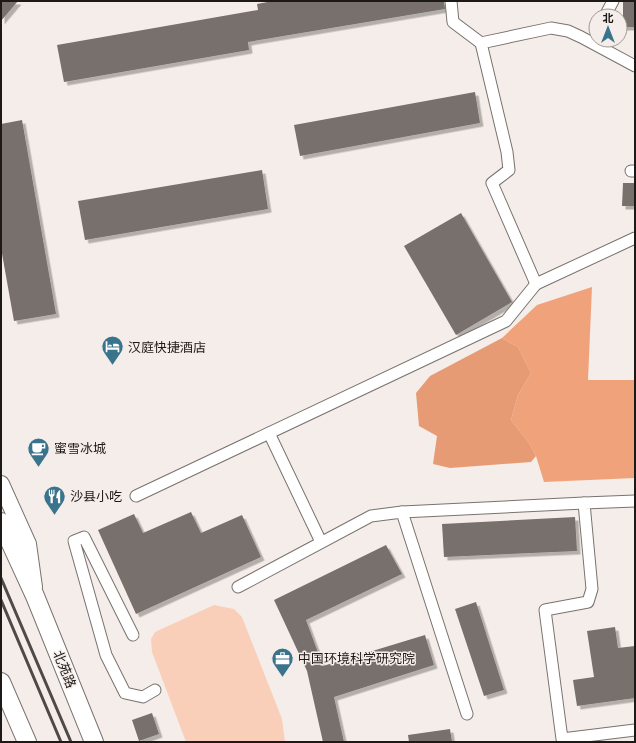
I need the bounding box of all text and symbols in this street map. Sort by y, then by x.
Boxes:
north arrow [588,8,628,48]
text: 北 [603,11,614,24]
hotel icon: 汉庭快捷酒店 [99,334,125,367]
place label: 汉庭快捷酒店 [128,339,206,355]
cafe icon: 蜜雪冰城 [26,435,52,468]
place label: 蜜雪冰城 [54,440,106,456]
restaurant icon: 沙县小吃 [41,483,67,516]
place label: 沙县小吃 [70,488,122,504]
office icon: 中国环境科学研究院 [269,645,295,678]
street label: 北苑路 [50,648,80,690]
place label: 中国环境科学研究院 [298,650,415,666]

